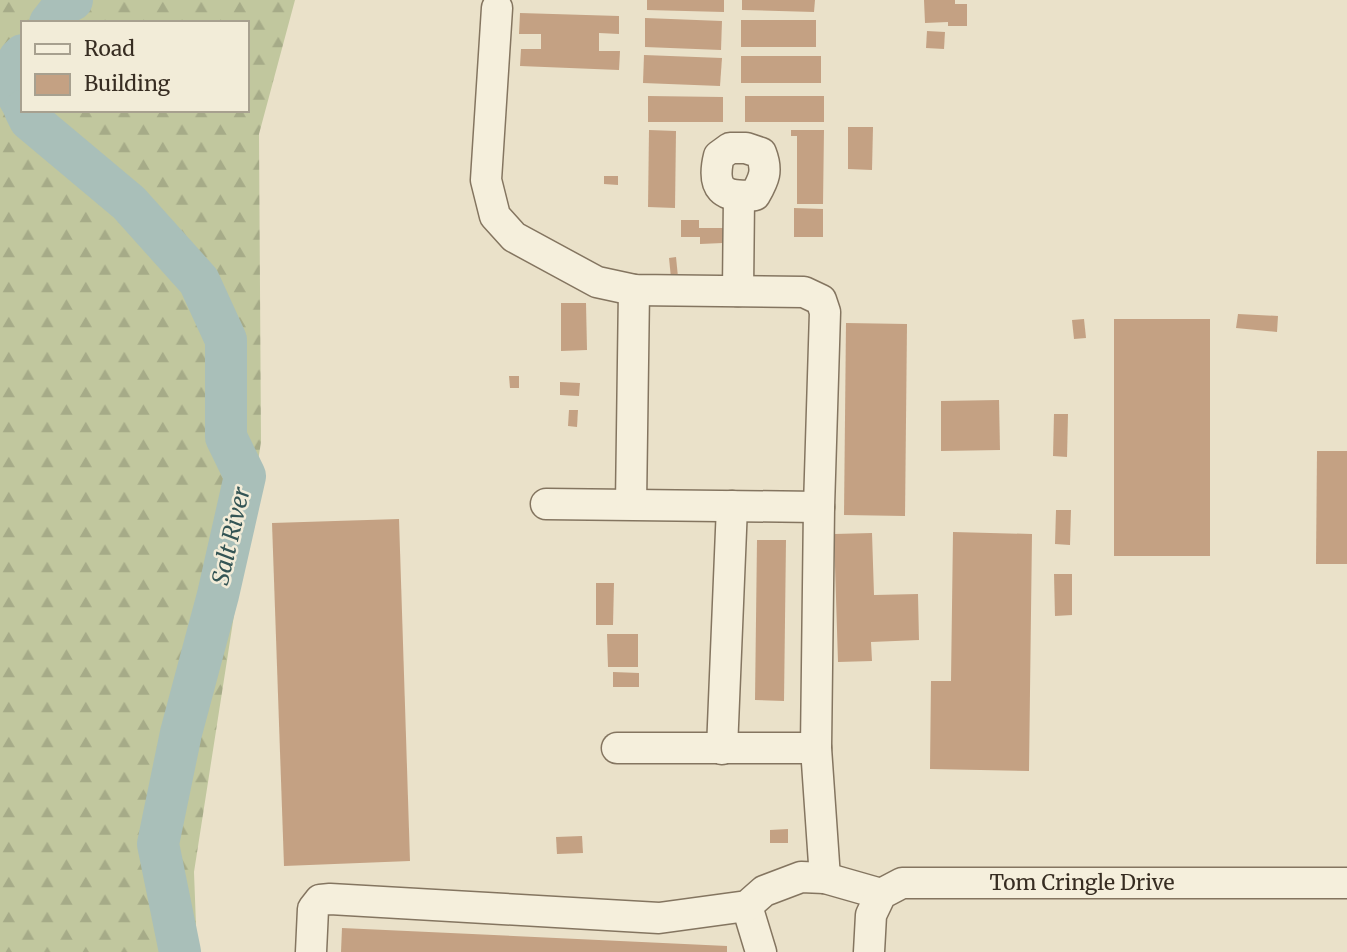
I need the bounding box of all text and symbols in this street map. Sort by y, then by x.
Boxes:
legend [21,21,248,112]
text: Road [84,35,135,62]
text: Building [84,70,171,97]
water label: Salt River [205,483,256,588]
street label: Tom Cringle Drive [989,869,1175,896]

